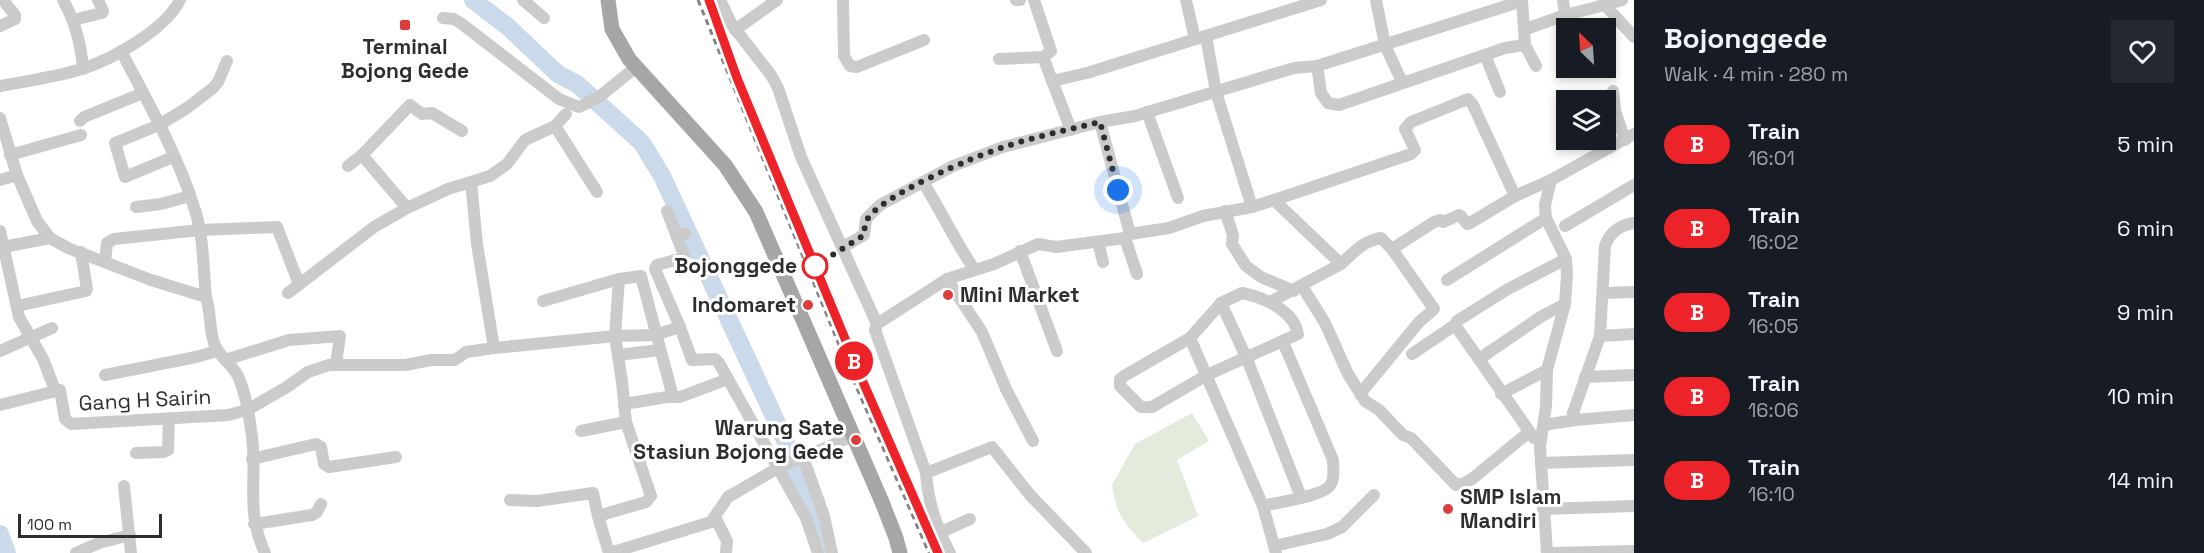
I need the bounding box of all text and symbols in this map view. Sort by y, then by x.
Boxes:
marker: Terminal Bojong Gede [398,18,412,32]
north arrow [1556,18,1616,78]
map controls [1556,18,1616,150]
text: Bojonggede [1664,20,1828,56]
button: heart [2111,20,2174,83]
place label: Terminal Bojong Gede [341,33,469,84]
text: Walk · 4 min · 280 m [1664,61,1848,87]
button: layers [1556,90,1616,150]
text: Train [1748,117,1800,145]
text: 5 min [2117,130,2174,158]
text: B [1690,131,1704,158]
text: 16:01 [1748,145,1795,171]
your location [1103,175,1133,205]
text: Train [1748,201,1800,229]
text: 6 min [2117,214,2174,242]
text: B [1690,215,1704,242]
text: 16:02 [1748,229,1799,255]
place label: Bojonggede [674,252,797,279]
marker: Bojonggede [802,253,828,279]
place label: Mini Market [960,281,1080,308]
text: Train [1748,285,1800,313]
marker: Mini Market [941,288,955,302]
place label: Indomaret [692,291,796,318]
marker: Indomaret [801,298,815,312]
text: 9 min [2117,298,2174,326]
text: B [1690,299,1704,326]
text: 16:05 [1748,313,1798,339]
line badge: B [834,342,874,380]
text: B [847,348,861,375]
text: Train [1748,369,1800,397]
text: 10 min [2107,382,2174,410]
street label: Gang H Sairin [78,383,212,416]
text: B [1690,383,1704,410]
text: 16:06 [1748,397,1799,423]
place label: Warung Sate Stasiun Bojong Gede [633,414,844,465]
marker: Warung Sate Stasiun Bojong Gede [849,433,863,447]
text: Train [1748,453,1800,481]
text: 14 min [2108,466,2174,494]
text: B [1690,467,1704,494]
text: 16:10 [1748,481,1795,507]
place label: SMP Islam Mandiri [1460,483,1561,534]
marker: SMP Islam Mandiri [1441,502,1455,516]
scale bar [18,511,162,538]
text: 100 m [27,514,72,535]

